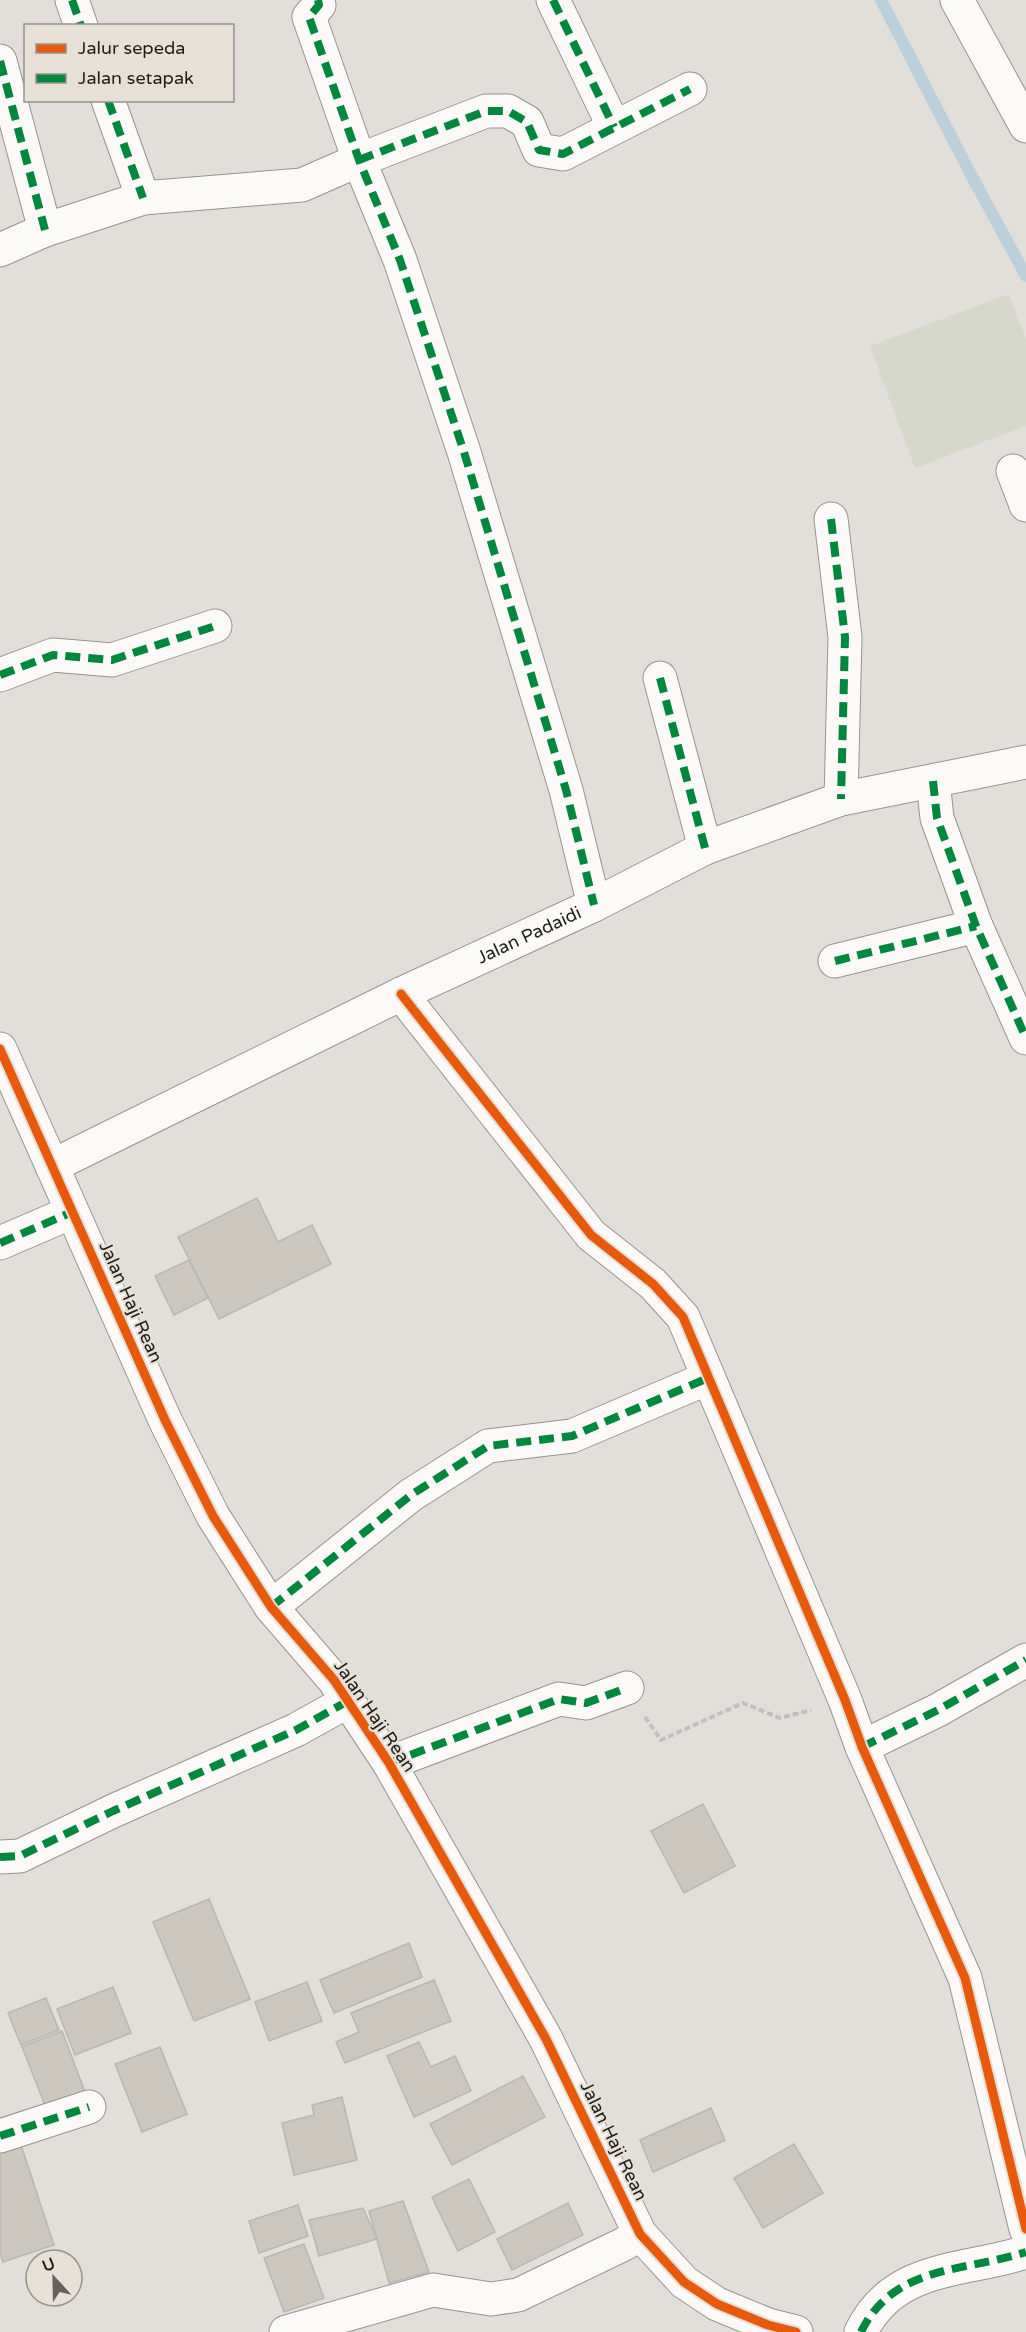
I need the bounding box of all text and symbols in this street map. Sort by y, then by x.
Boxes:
legend [24,24,234,102]
text: Jalur sepeda [78,37,185,59]
text: Jalan setapak [78,67,194,89]
street label: Jalan Padaidi [473,901,585,969]
street label: Jalan Haji Rean [94,1238,168,1366]
street label: Jalan Haji Rean [329,1656,421,1776]
street label: Jalan Haji Rean [576,2078,652,2204]
north arrow [24,2248,84,2308]
text: U [39,2253,58,2277]

